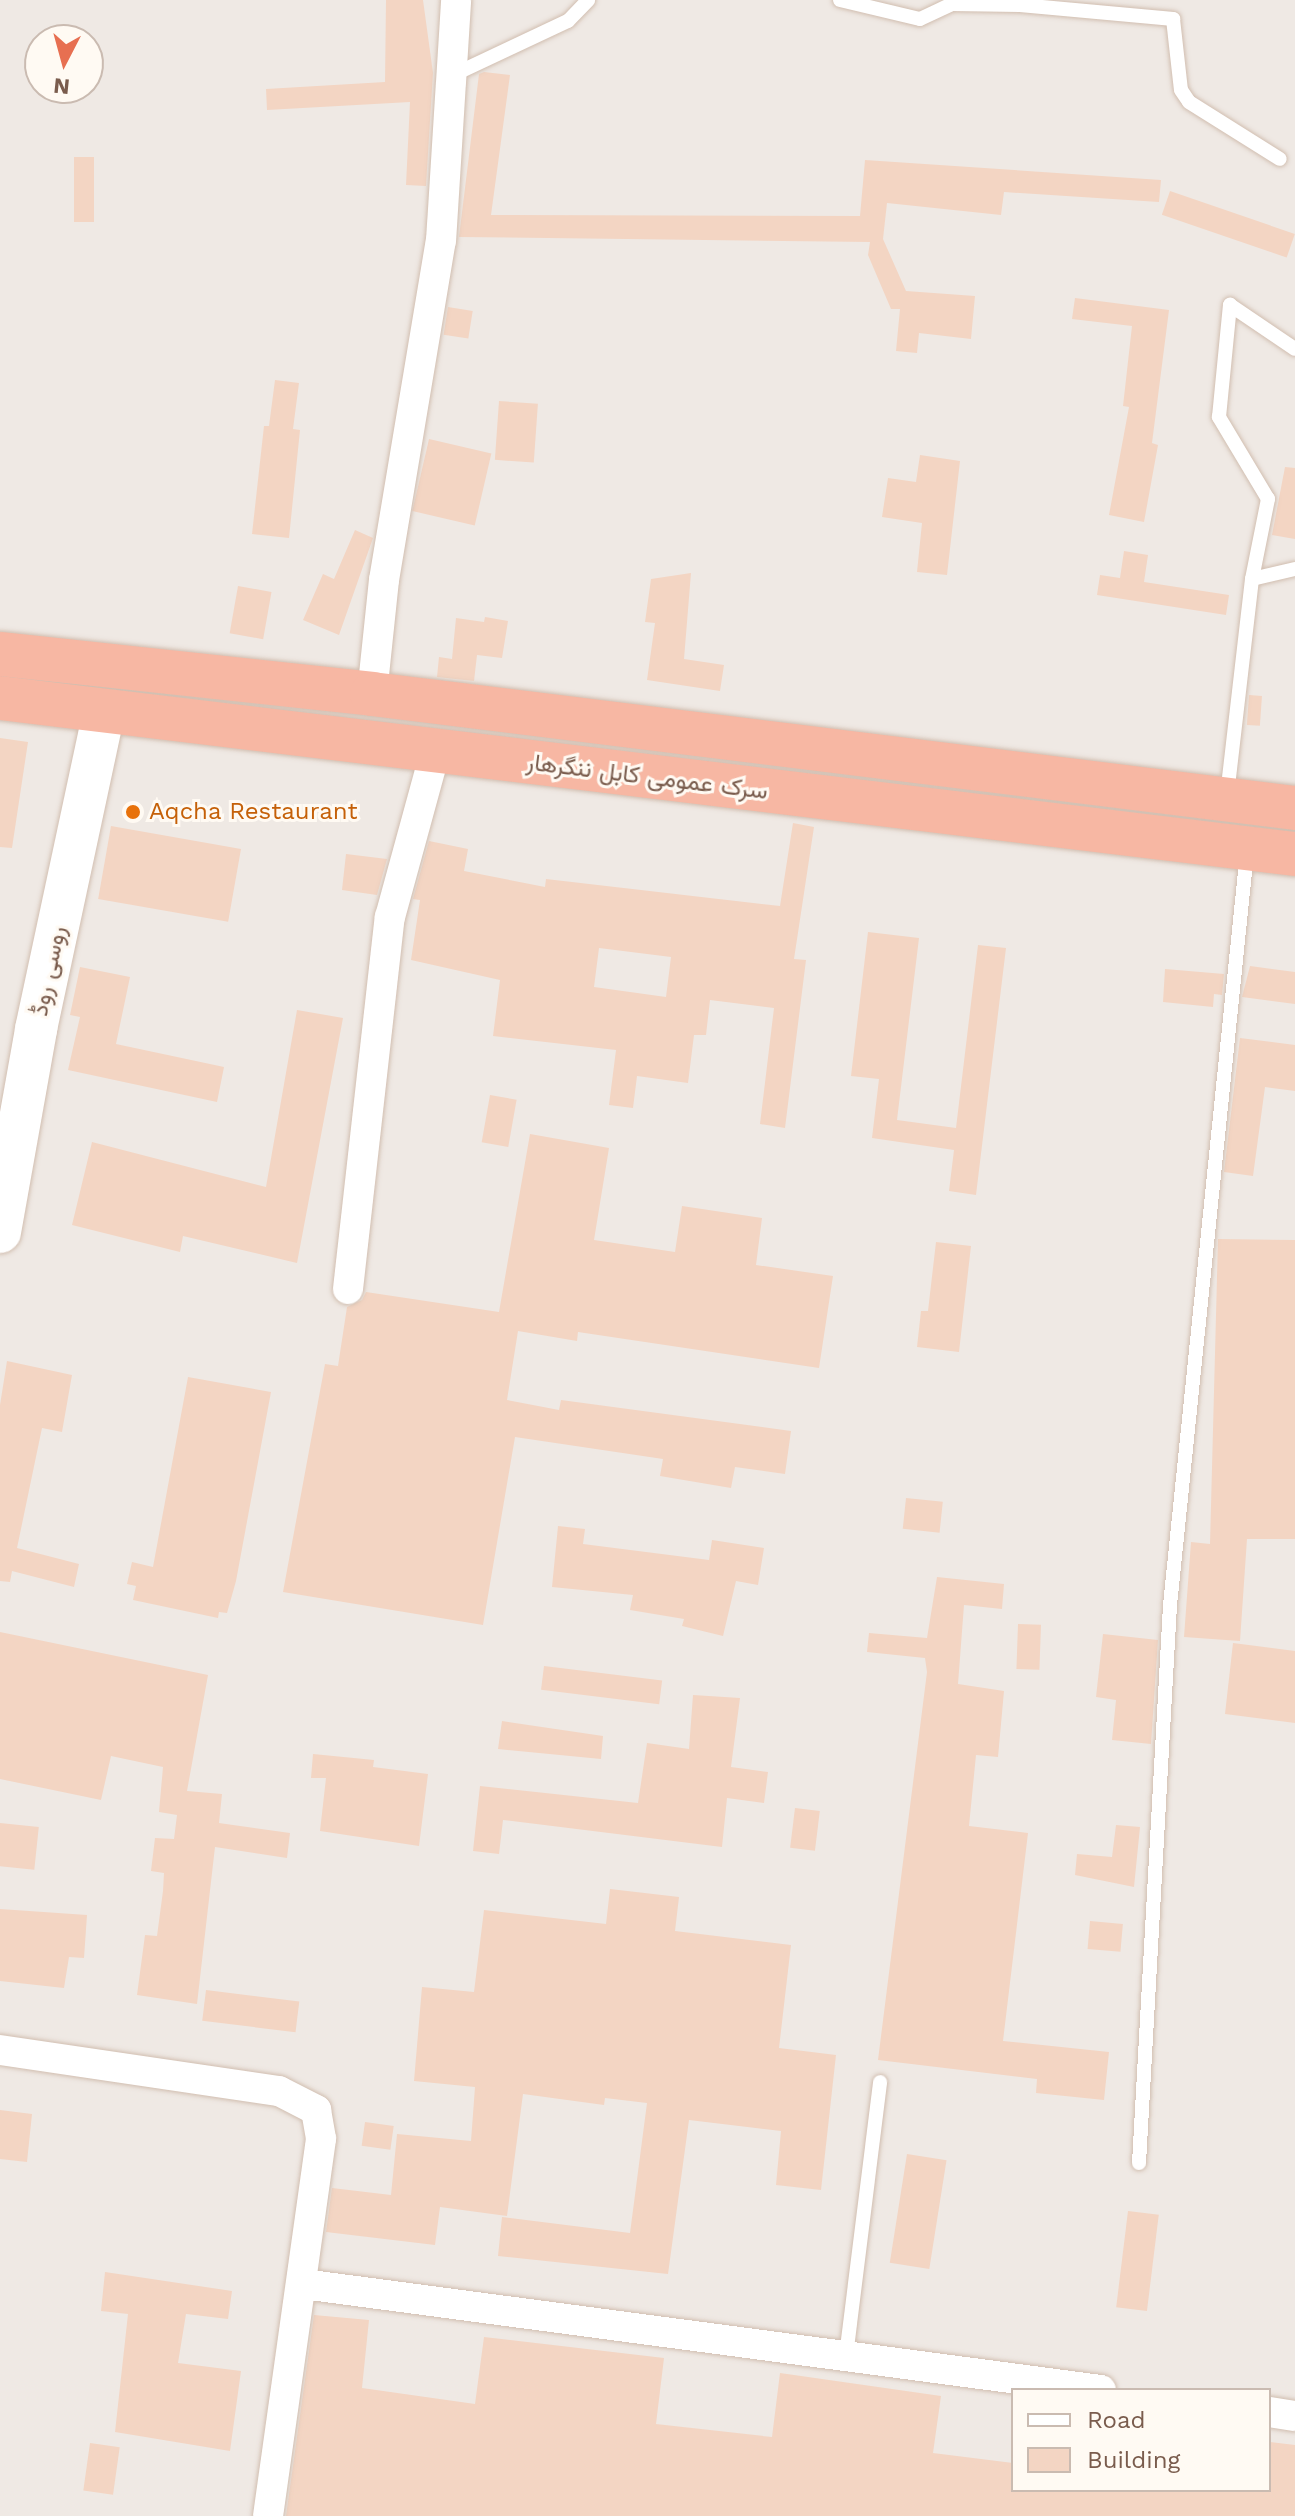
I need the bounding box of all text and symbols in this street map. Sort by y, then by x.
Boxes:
north arrow [24,24,104,104]
text: N [52,73,71,100]
street label: سرک عمومی کابل ننگرهار [525,748,769,806]
place label: Aqcha Restaurant [149,798,358,826]
marker: Aqcha Restaurant [124,803,142,821]
street label: روسی روڈ [25,923,73,1019]
legend [1011,2388,1271,2492]
text: Road [1087,2406,1146,2434]
text: Building [1087,2446,1180,2474]

